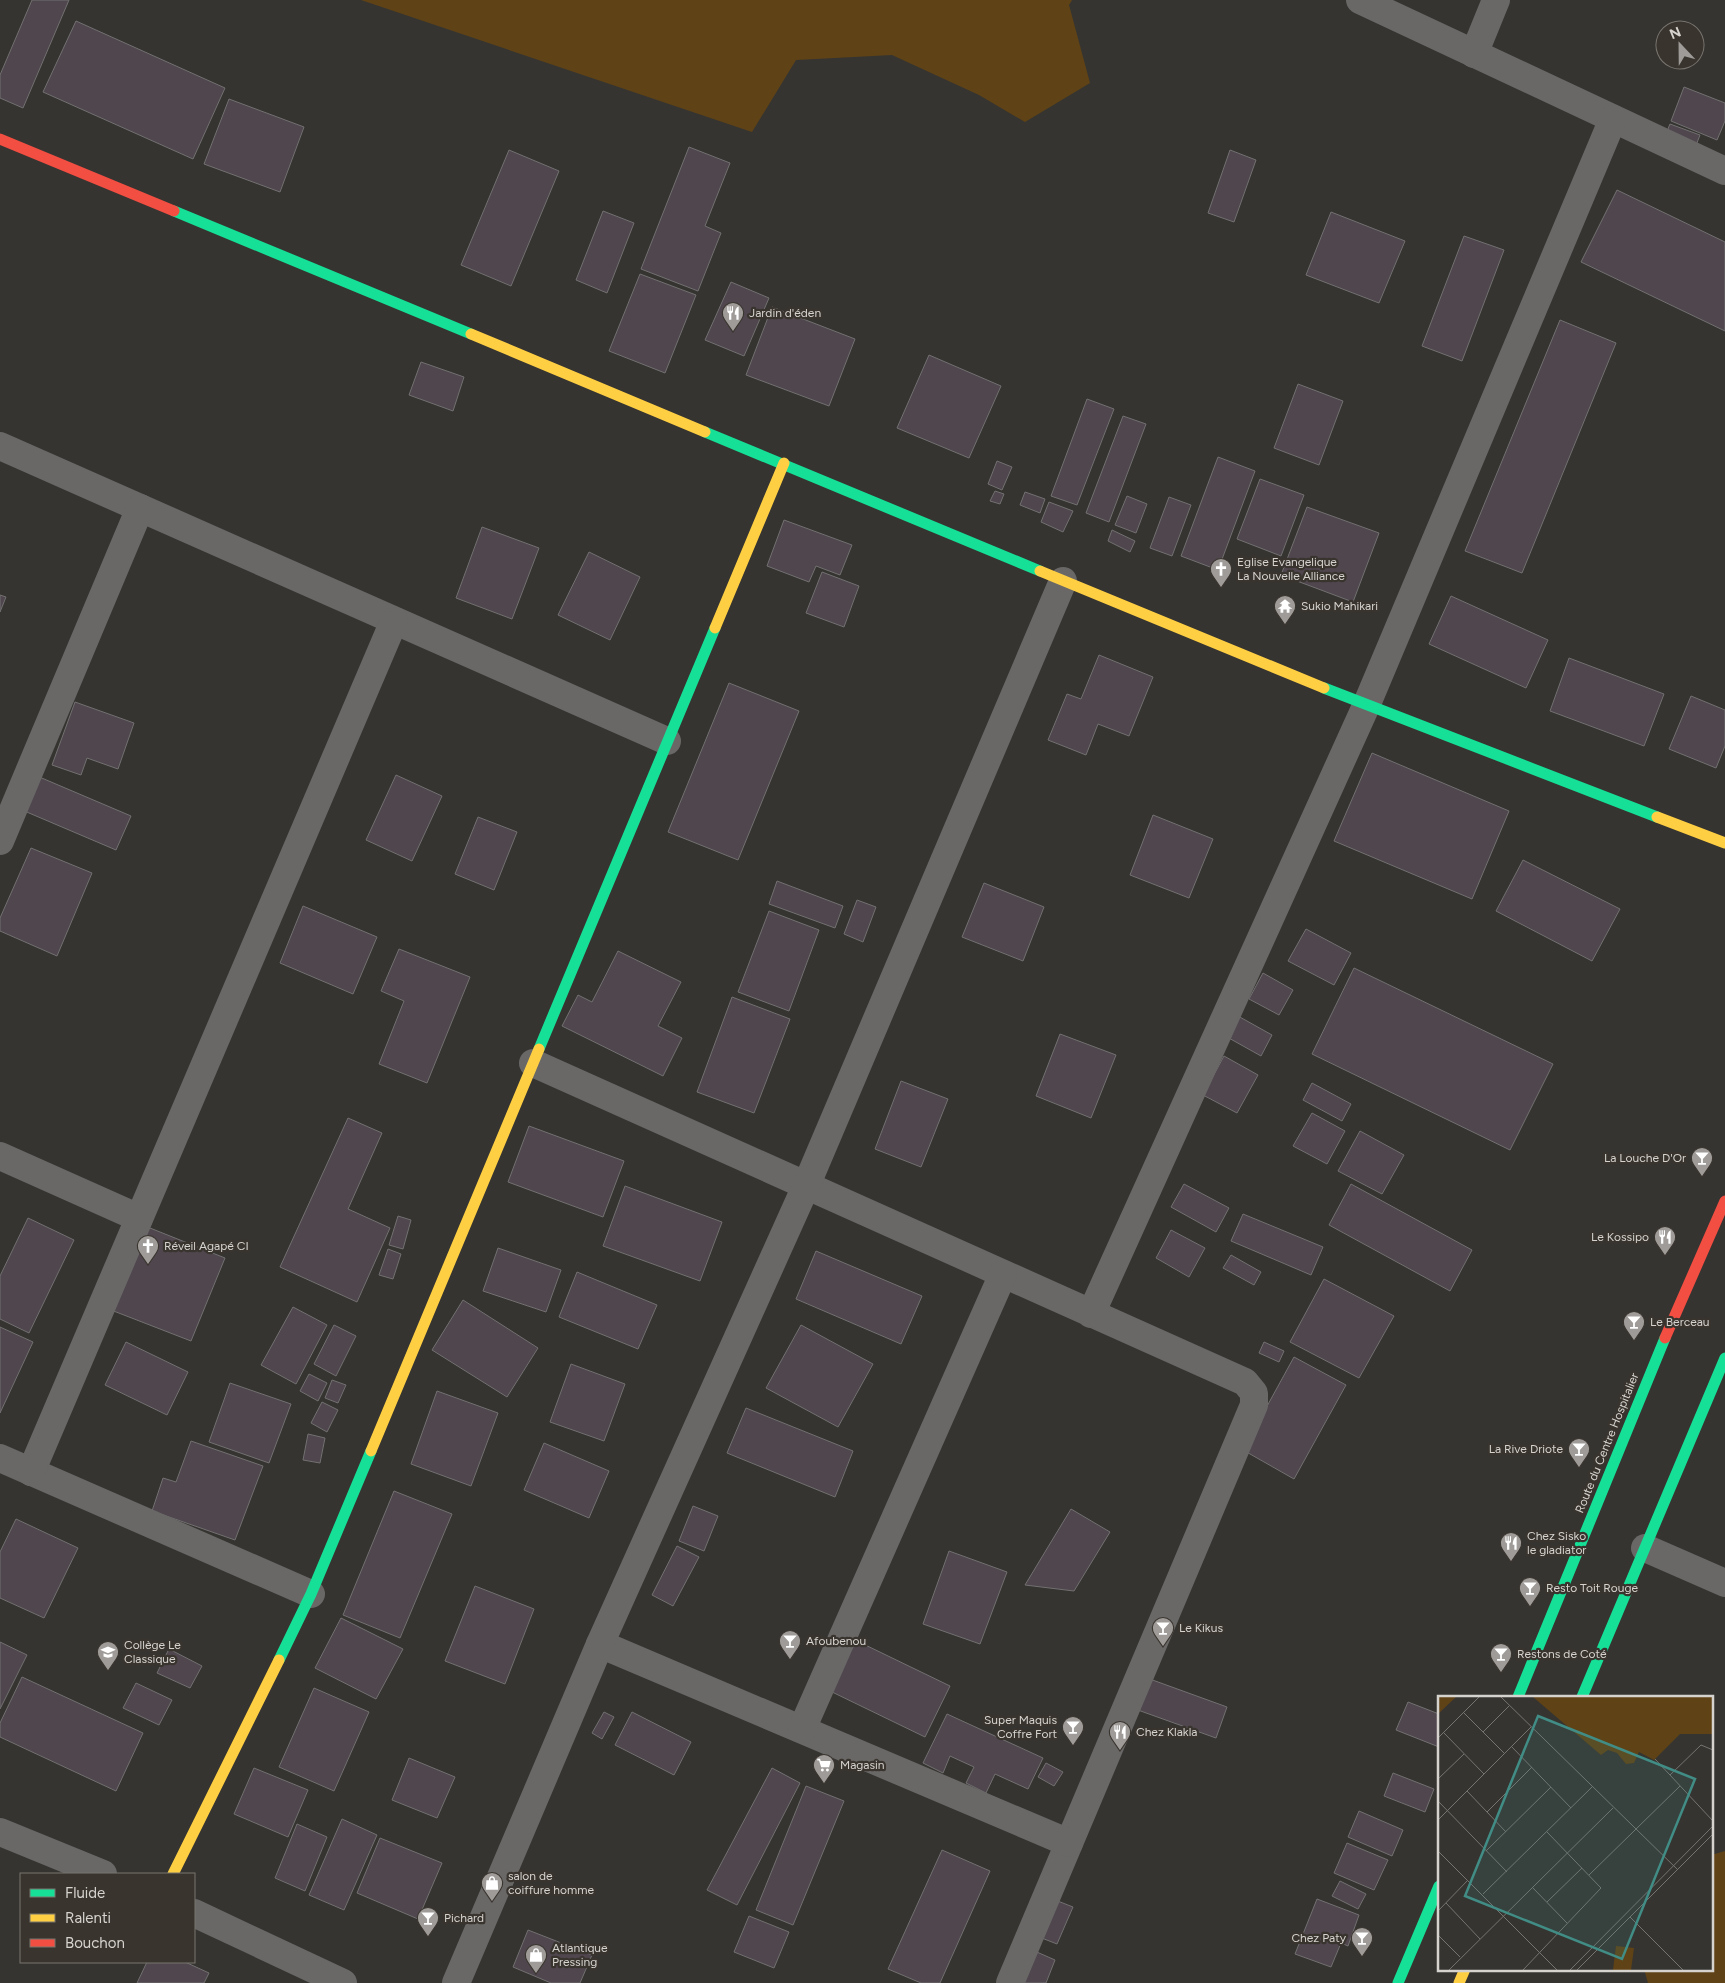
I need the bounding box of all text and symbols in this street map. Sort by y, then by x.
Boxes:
north arrow [1655,20,1705,70]
text: N [1667,24,1684,43]
restaurant icon: Jardin d'éden [721,301,745,332]
place label: Jardin d'éden [749,306,821,320]
place label: Eglise Evangelique La Nouvelle Alliance [1237,555,1345,583]
church icon: Eglise Evangelique La Nouvelle Alliance [1209,557,1233,588]
temple icon: Sukio Mahikari [1273,594,1297,625]
place label: Sukio Mahikari [1301,599,1378,613]
bar icon: La Louche D'Or [1690,1146,1714,1177]
place label: La Louche D'Or [1604,1151,1686,1165]
restaurant icon: Le Kossipo [1653,1225,1677,1256]
place label: Le Kossipo [1591,1230,1649,1244]
church icon: Réveil Agapé CI [136,1234,160,1265]
place label: Réveil Agapé CI [164,1239,249,1253]
bar icon: Le Berceau [1622,1310,1646,1341]
place label: Le Berceau [1650,1315,1710,1329]
street label: Route du Centre Hospitalier [1572,1371,1642,1515]
bar icon: La Rive Driote [1567,1437,1591,1468]
place label: La Rive Driote [1489,1442,1563,1456]
place label: Chez Sisko le gladiator [1527,1529,1586,1557]
restaurant icon: Chez Sisko le gladiator [1499,1531,1523,1562]
bar icon: Resto Toit Rouge [1518,1576,1542,1607]
place label: Resto Toit Rouge [1546,1581,1638,1595]
bar icon: Le Kikus [1151,1616,1175,1647]
place label: Le Kikus [1179,1621,1223,1635]
bar icon: Afoubenou [778,1629,802,1660]
place label: Afoubenou [806,1634,866,1648]
place label: Collège Le Classique [124,1638,181,1666]
school or university icon: Collège Le Classique [96,1640,120,1671]
bar icon: Restons de Coté [1489,1642,1513,1673]
place label: Restons de Coté [1517,1647,1607,1661]
inset map [1438,1696,1712,1970]
place label: Super Maquis Coffre Fort [984,1713,1057,1741]
bar icon: Super Maquis Coffre Fort [1061,1715,1085,1746]
restaurant icon: Chez Klakla [1108,1720,1132,1751]
place label: Chez Klakla [1136,1725,1197,1739]
supermarket icon: Magasin [812,1753,836,1784]
place label: Magasin [840,1758,885,1772]
place label: salon de coiffure homme [508,1869,594,1897]
shop icon: salon de coiffure homme [480,1871,504,1902]
legend [20,1873,195,1963]
text: Fluide [65,1884,105,1902]
bar icon: Pichard [416,1906,440,1937]
text: Ralenti [65,1909,111,1927]
place label: Pichard [444,1911,484,1925]
bar icon: Chez Paty [1350,1926,1374,1957]
place label: Chez Paty [1291,1931,1347,1945]
text: Bouchon [65,1934,125,1952]
place label: Atlantique Pressing [552,1941,608,1969]
shop icon: Atlantique Pressing [524,1943,548,1974]

